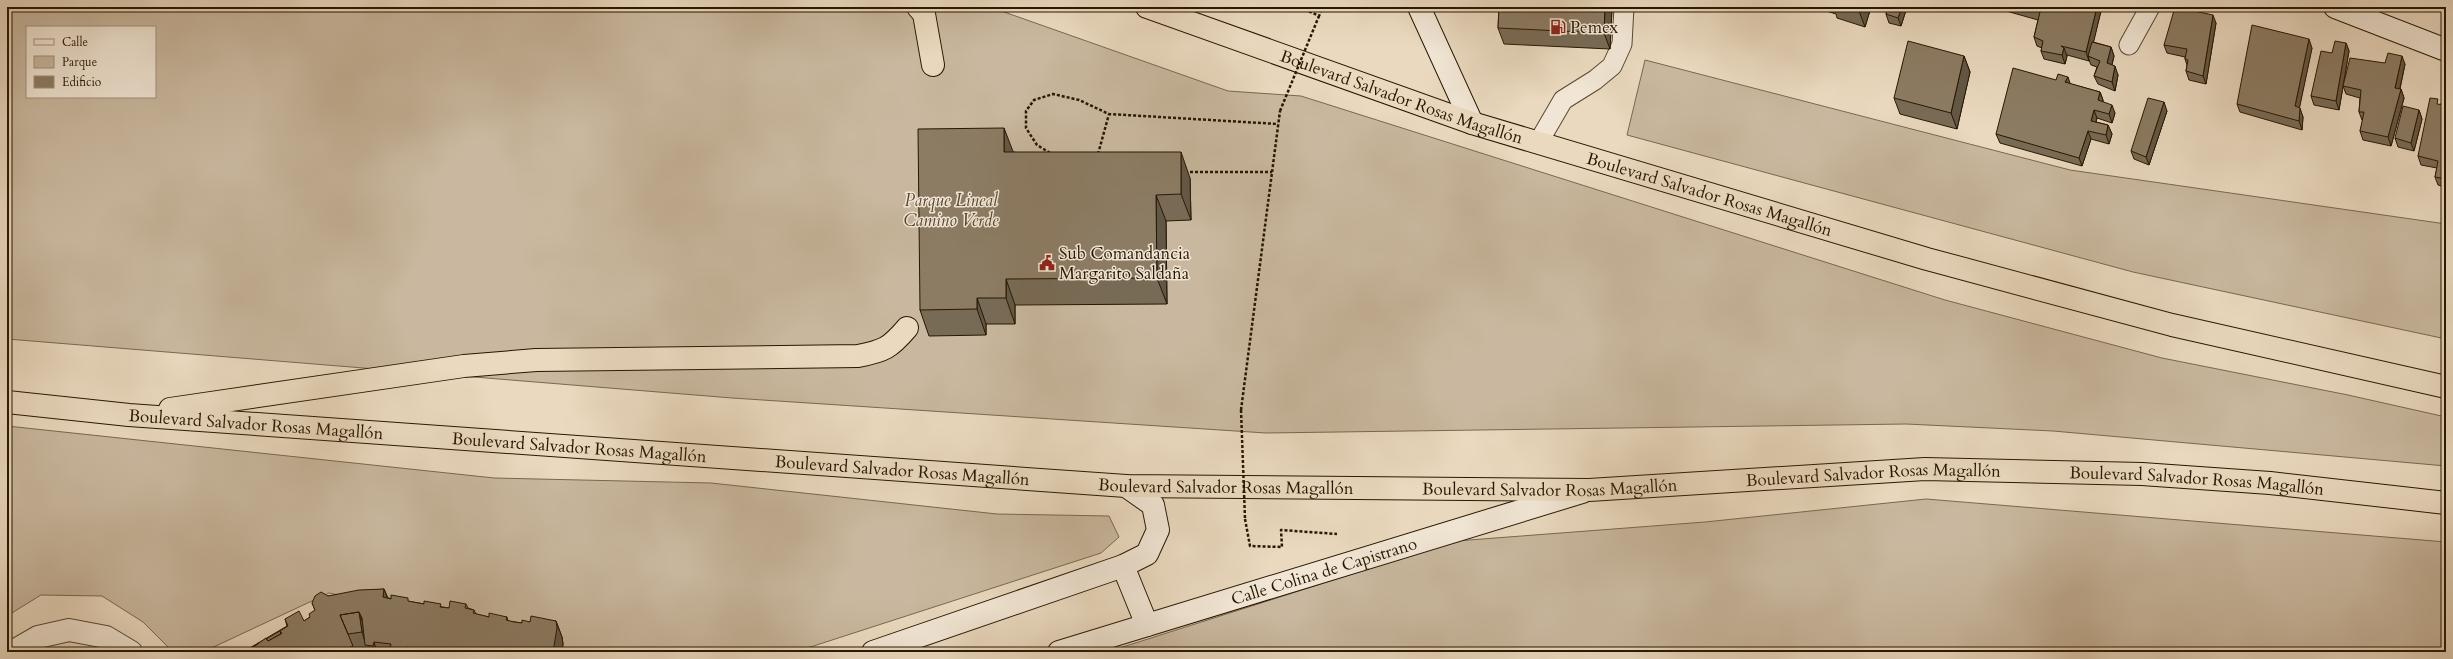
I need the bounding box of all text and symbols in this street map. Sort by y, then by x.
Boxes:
place label: Pemex [1570,16,1619,39]
fuel station icon: Pemex [1549,18,1567,36]
legend [26,26,156,98]
text: Calle [62,34,88,50]
street label: Boulevard Salvador Rosas Magallón [1277,44,1526,150]
text: Parque [62,54,97,70]
text: Edificio [62,74,102,90]
street label: Boulevard Salvador Rosas Magallón [1584,147,1835,242]
park label: Parque Lineal Camino Verde [903,189,999,232]
place label: Sub Comandancia Margarito Saldaña [1059,242,1191,285]
public building icon: Sub Comandancia Margarito Saldaña [1038,254,1056,272]
street label: Boulevard Salvador Rosas Magallón [128,404,384,445]
street label: Boulevard Salvador Rosas Magallón [451,427,708,468]
street label: Boulevard Salvador Rosas Magallón [774,450,1031,491]
street label: Boulevard Salvador Rosas Magallón [1745,458,2001,492]
street label: Boulevard Salvador Rosas Magallón [2069,461,2326,501]
street label: Boulevard Salvador Rosas Magallón [1097,473,1354,500]
street label: Boulevard Salvador Rosas Magallón [1422,473,1678,502]
street label: Calle Colina de Capistrano [1228,532,1420,611]

